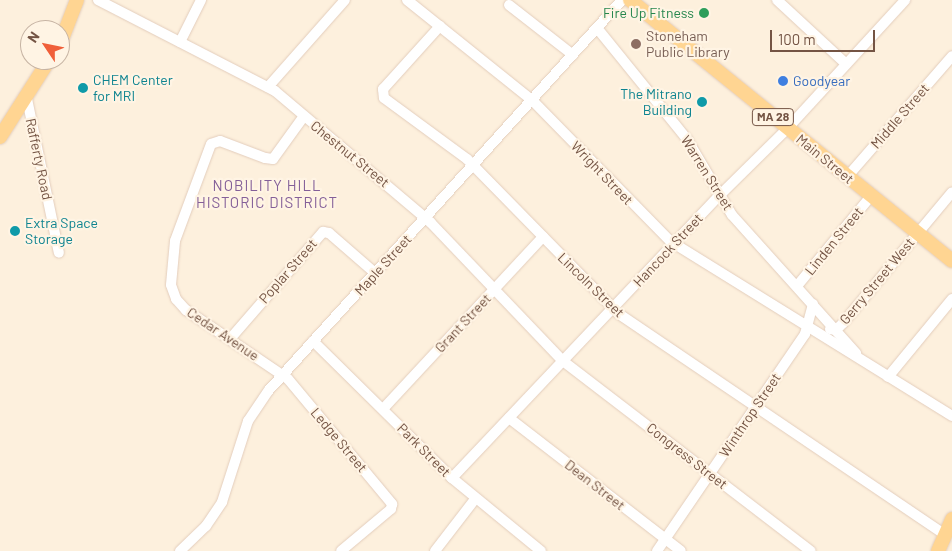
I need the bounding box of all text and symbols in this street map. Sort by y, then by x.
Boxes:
place label: Fire Up Fitness [603,5,694,21]
marker: Fire Up Fitness [698,7,710,19]
north arrow [20,20,70,70]
scale bar [772,20,877,52]
text: N [23,28,43,46]
place label: Stoneham Public Library [646,28,730,60]
text: 100 m [778,30,816,48]
marker: Stoneham Public Library [630,38,642,50]
place label: CHEM Center for MRI [93,72,173,104]
place label: Goodyear [793,73,850,89]
marker: Goodyear [777,75,789,87]
street label: Middle Street [867,80,933,152]
marker: CHEM Center for MRI [77,82,89,94]
place label: The Mitrano Building [620,86,692,118]
marker: The Mitrano Building [696,96,708,108]
road number: MA 28 [752,108,794,126]
street label: Rafferty Road [22,117,56,201]
street label: Chestnut Street [307,117,393,191]
street label: Main Street [793,131,857,187]
street label: Warren Street [677,133,737,213]
street label: Wright Street [567,138,637,208]
district label: NOBILITY HILL HISTORIC DISTRICT [194,176,340,211]
street label: Linden Street [801,204,867,278]
street label: Hancock Street [630,210,706,290]
place label: Extra Space Storage [25,215,98,248]
marker: Extra Space Storage [9,225,21,237]
street label: Maple Street [351,231,415,299]
street label: Gerry Street West [836,234,918,328]
street label: Poplar Street [255,235,321,307]
street label: Lincoln Street [554,249,628,321]
street label: Grant Street [431,290,495,356]
street label: Cedar Avenue [184,304,262,364]
street label: Winthrop Street [716,370,784,460]
street label: Ledge Street [307,404,371,476]
street label: Congress Street [643,419,731,493]
street label: Park Street [394,420,454,480]
street label: Dean Street [562,456,628,514]

